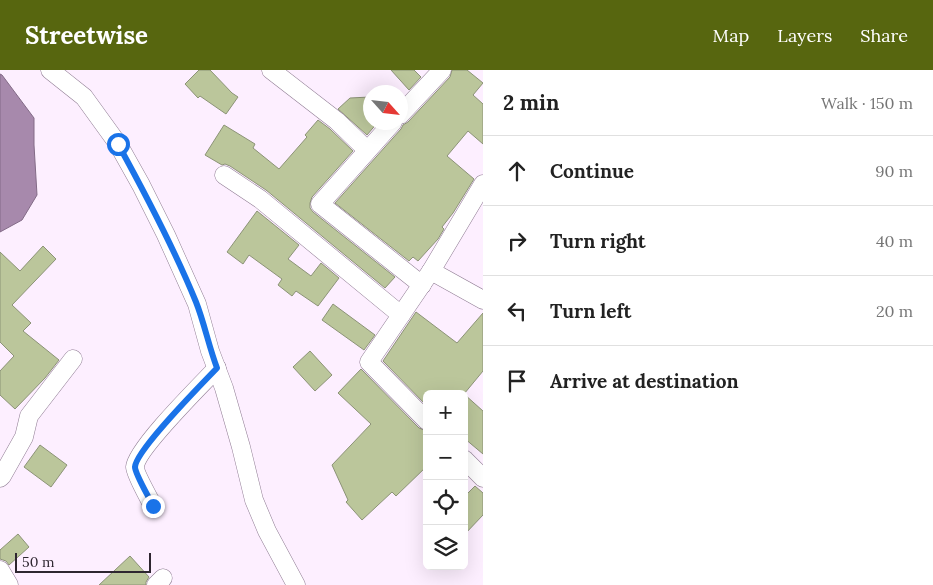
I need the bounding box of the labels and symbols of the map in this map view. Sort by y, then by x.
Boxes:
north arrow [363,85,408,130]
route start [107,133,130,156]
route end [142,495,165,518]
scale bar [15,550,151,573]

